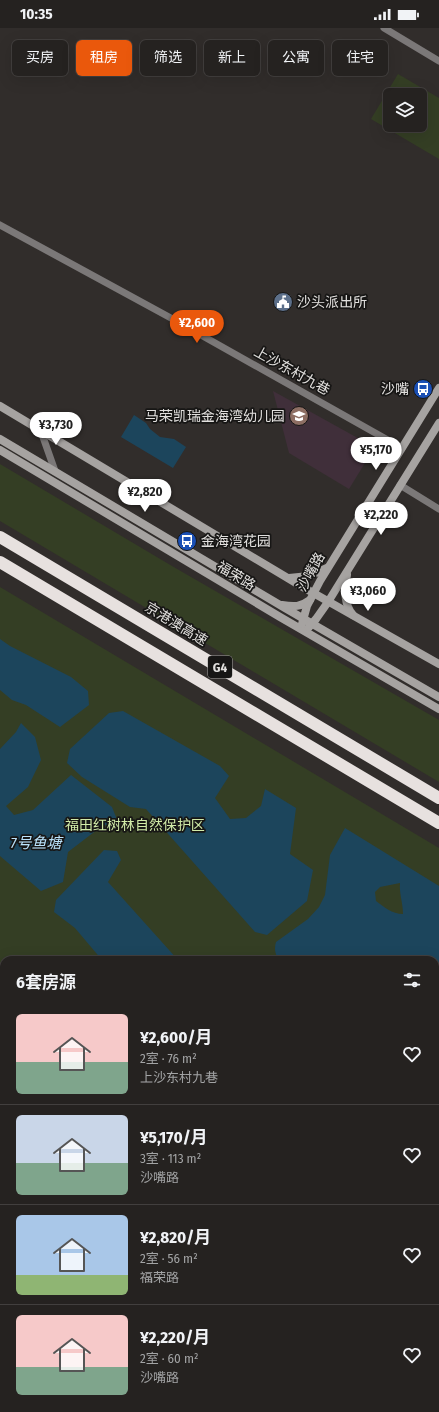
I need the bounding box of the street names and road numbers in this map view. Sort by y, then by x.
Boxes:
street label: 上沙东村九巷 [251,343,333,399]
street label: 沙嘴路 [293,550,329,594]
street label: 福荣路 [214,558,258,594]
street label: 京港澳高速 [142,599,210,649]
road number: G4 [208,656,232,678]

